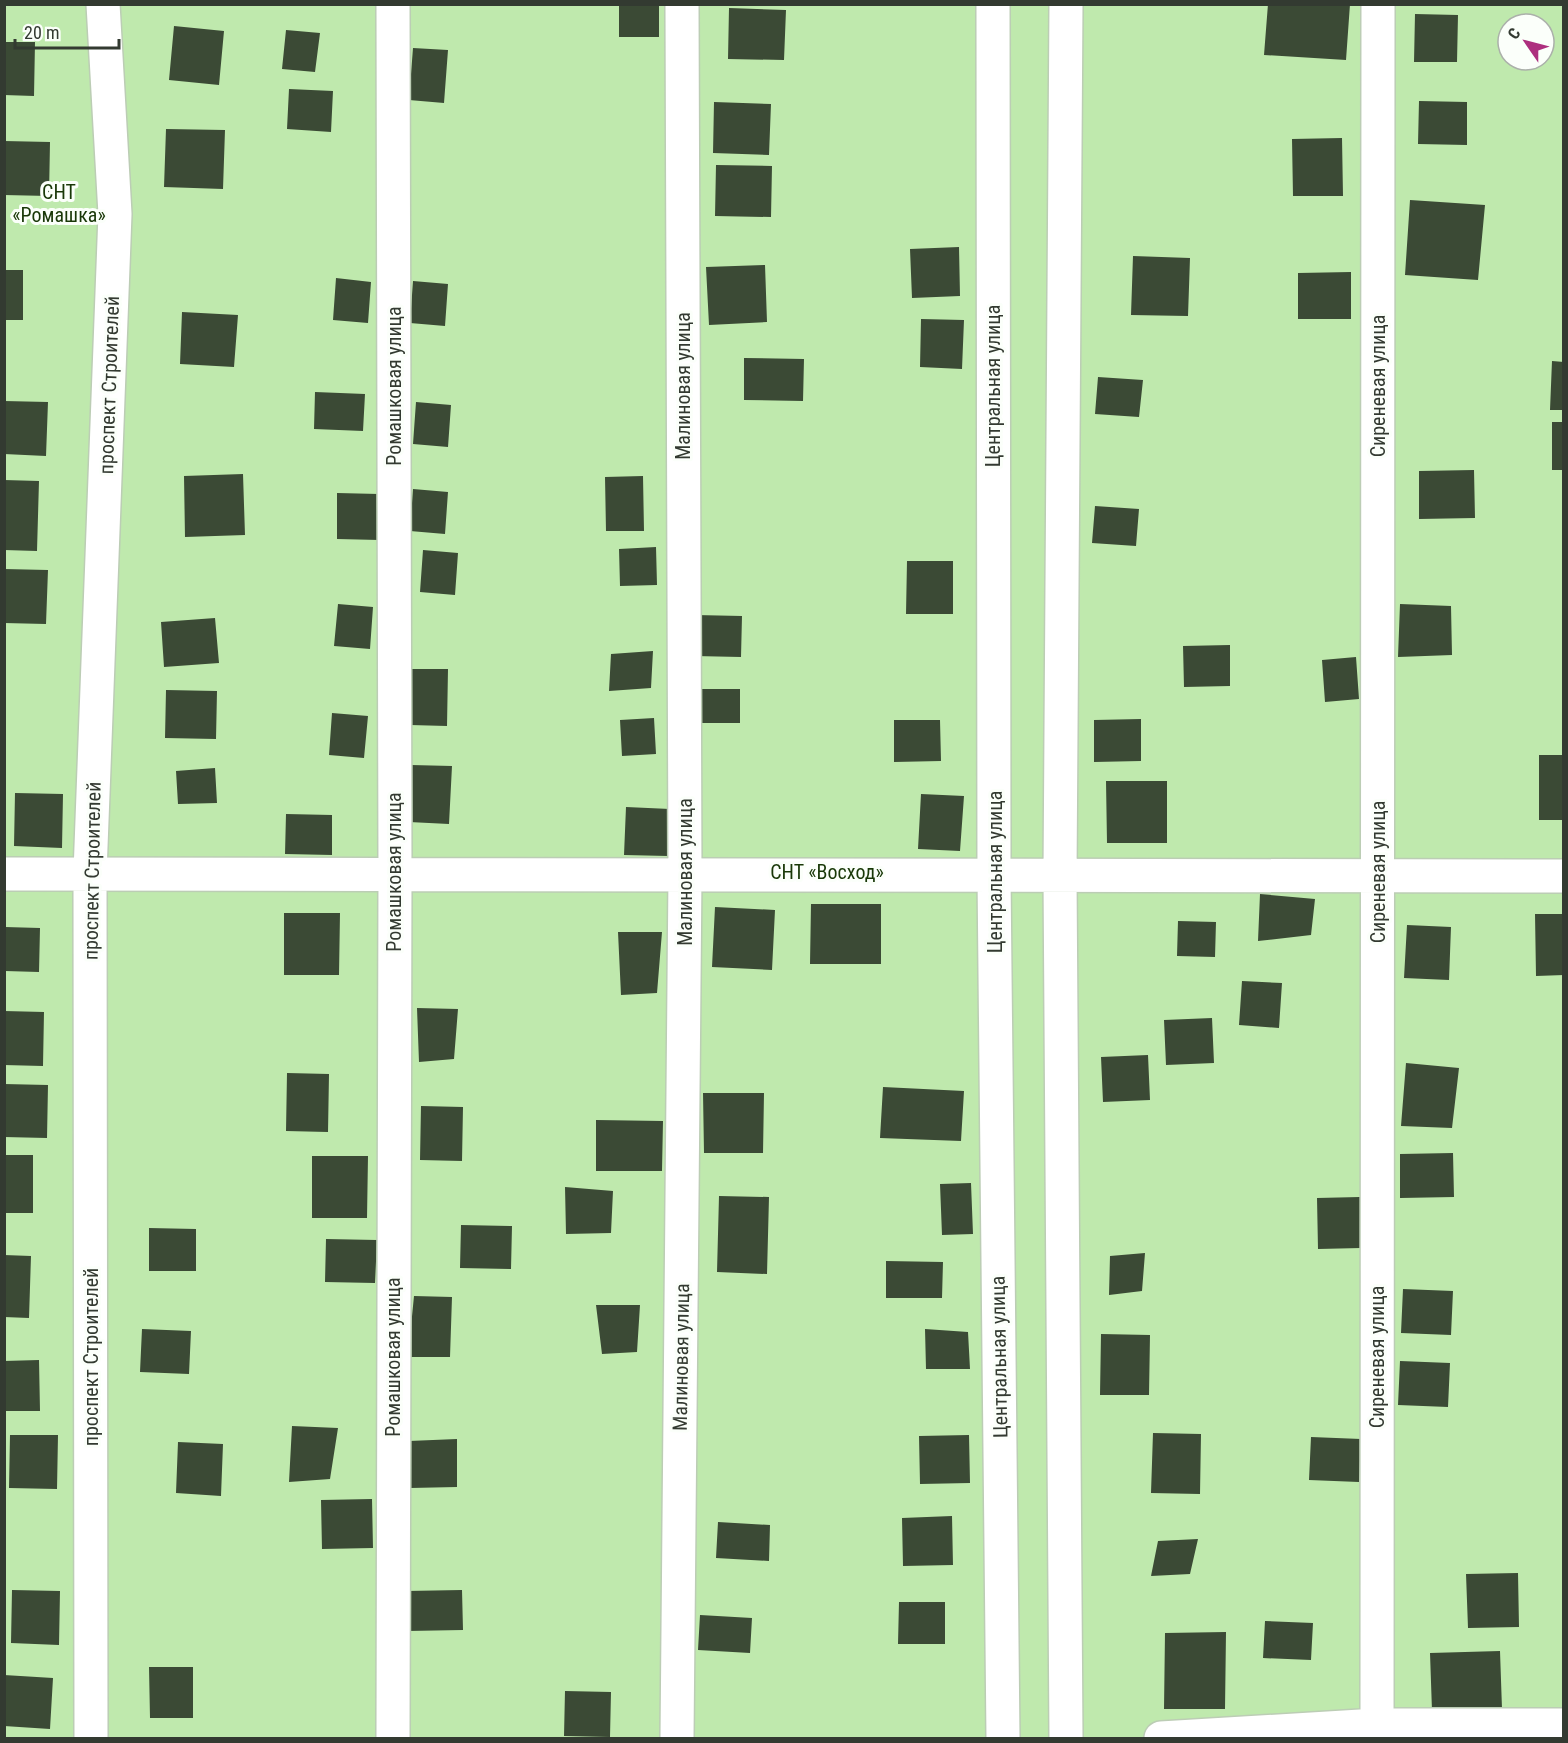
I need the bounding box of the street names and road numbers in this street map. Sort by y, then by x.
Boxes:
street label: проспект Строителей [94,295,124,475]
street label: Центральная улица [981,305,1005,467]
street label: Ромашковая улица [382,306,406,466]
street label: Малиновая улица [671,312,695,460]
street label: Сиреневая улица [1366,315,1390,457]
street label: проспект Строителей [78,782,106,960]
street label: Центральная улица [983,791,1007,953]
street label: Ромашковая улица [382,792,406,952]
street label: Малиновая улица [673,798,697,946]
street label: Сиреневая улица [1366,801,1390,943]
street label: проспект Строителей [79,1268,103,1446]
street label: Центральная улица [986,1276,1012,1438]
street label: Ромашковая улица [381,1277,405,1437]
street label: Малиновая улица [668,1283,694,1431]
street label: Сиреневая улица [1365,1286,1389,1428]

